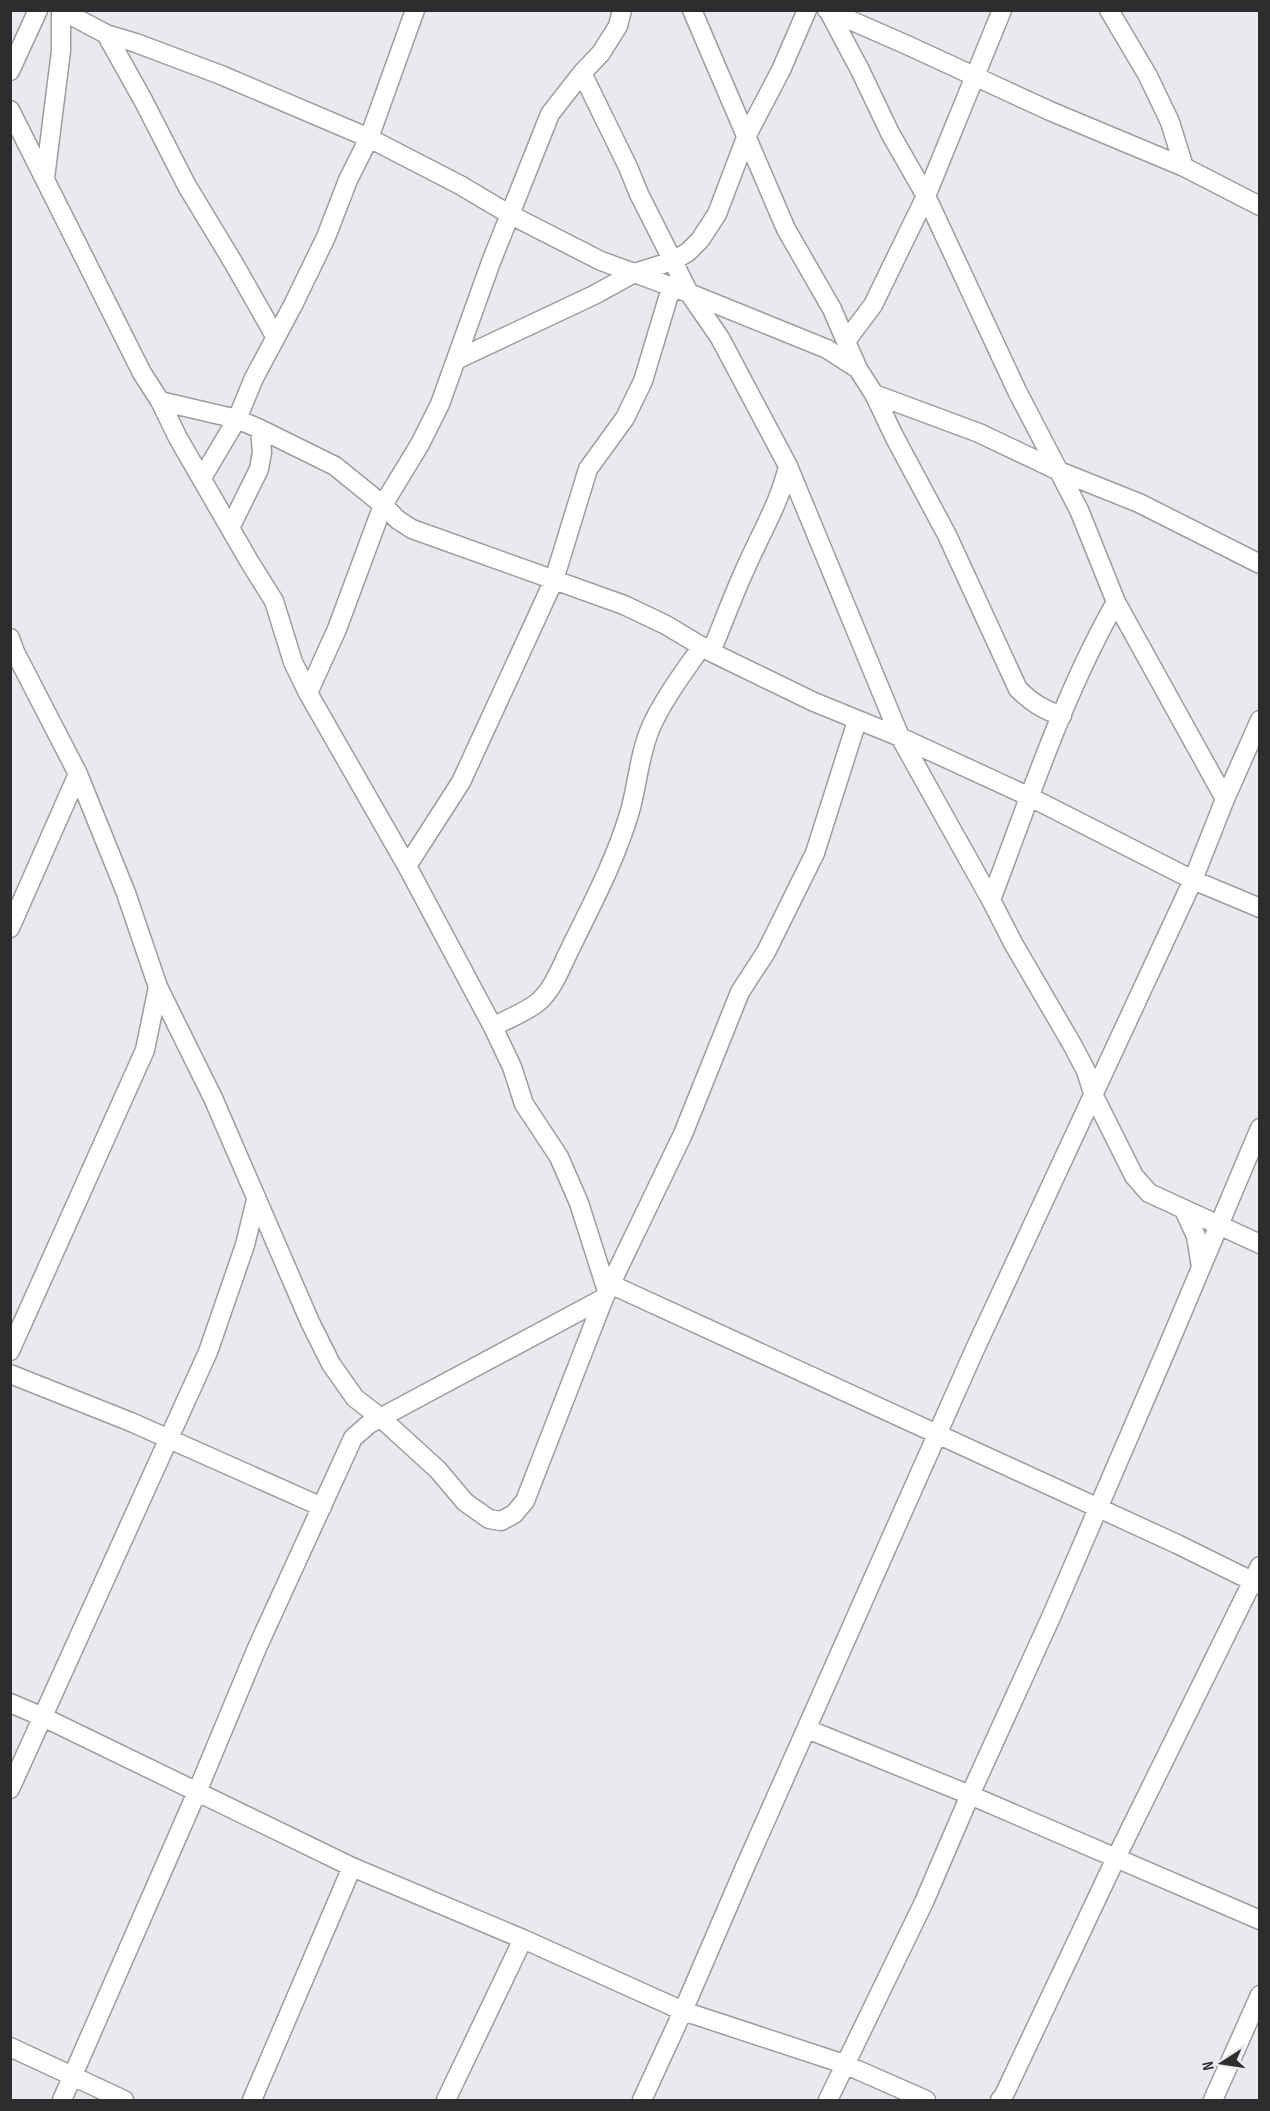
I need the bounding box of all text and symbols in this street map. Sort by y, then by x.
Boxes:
north arrow [1192,2033,1252,2093]
text: N [1199,2060,1219,2072]

